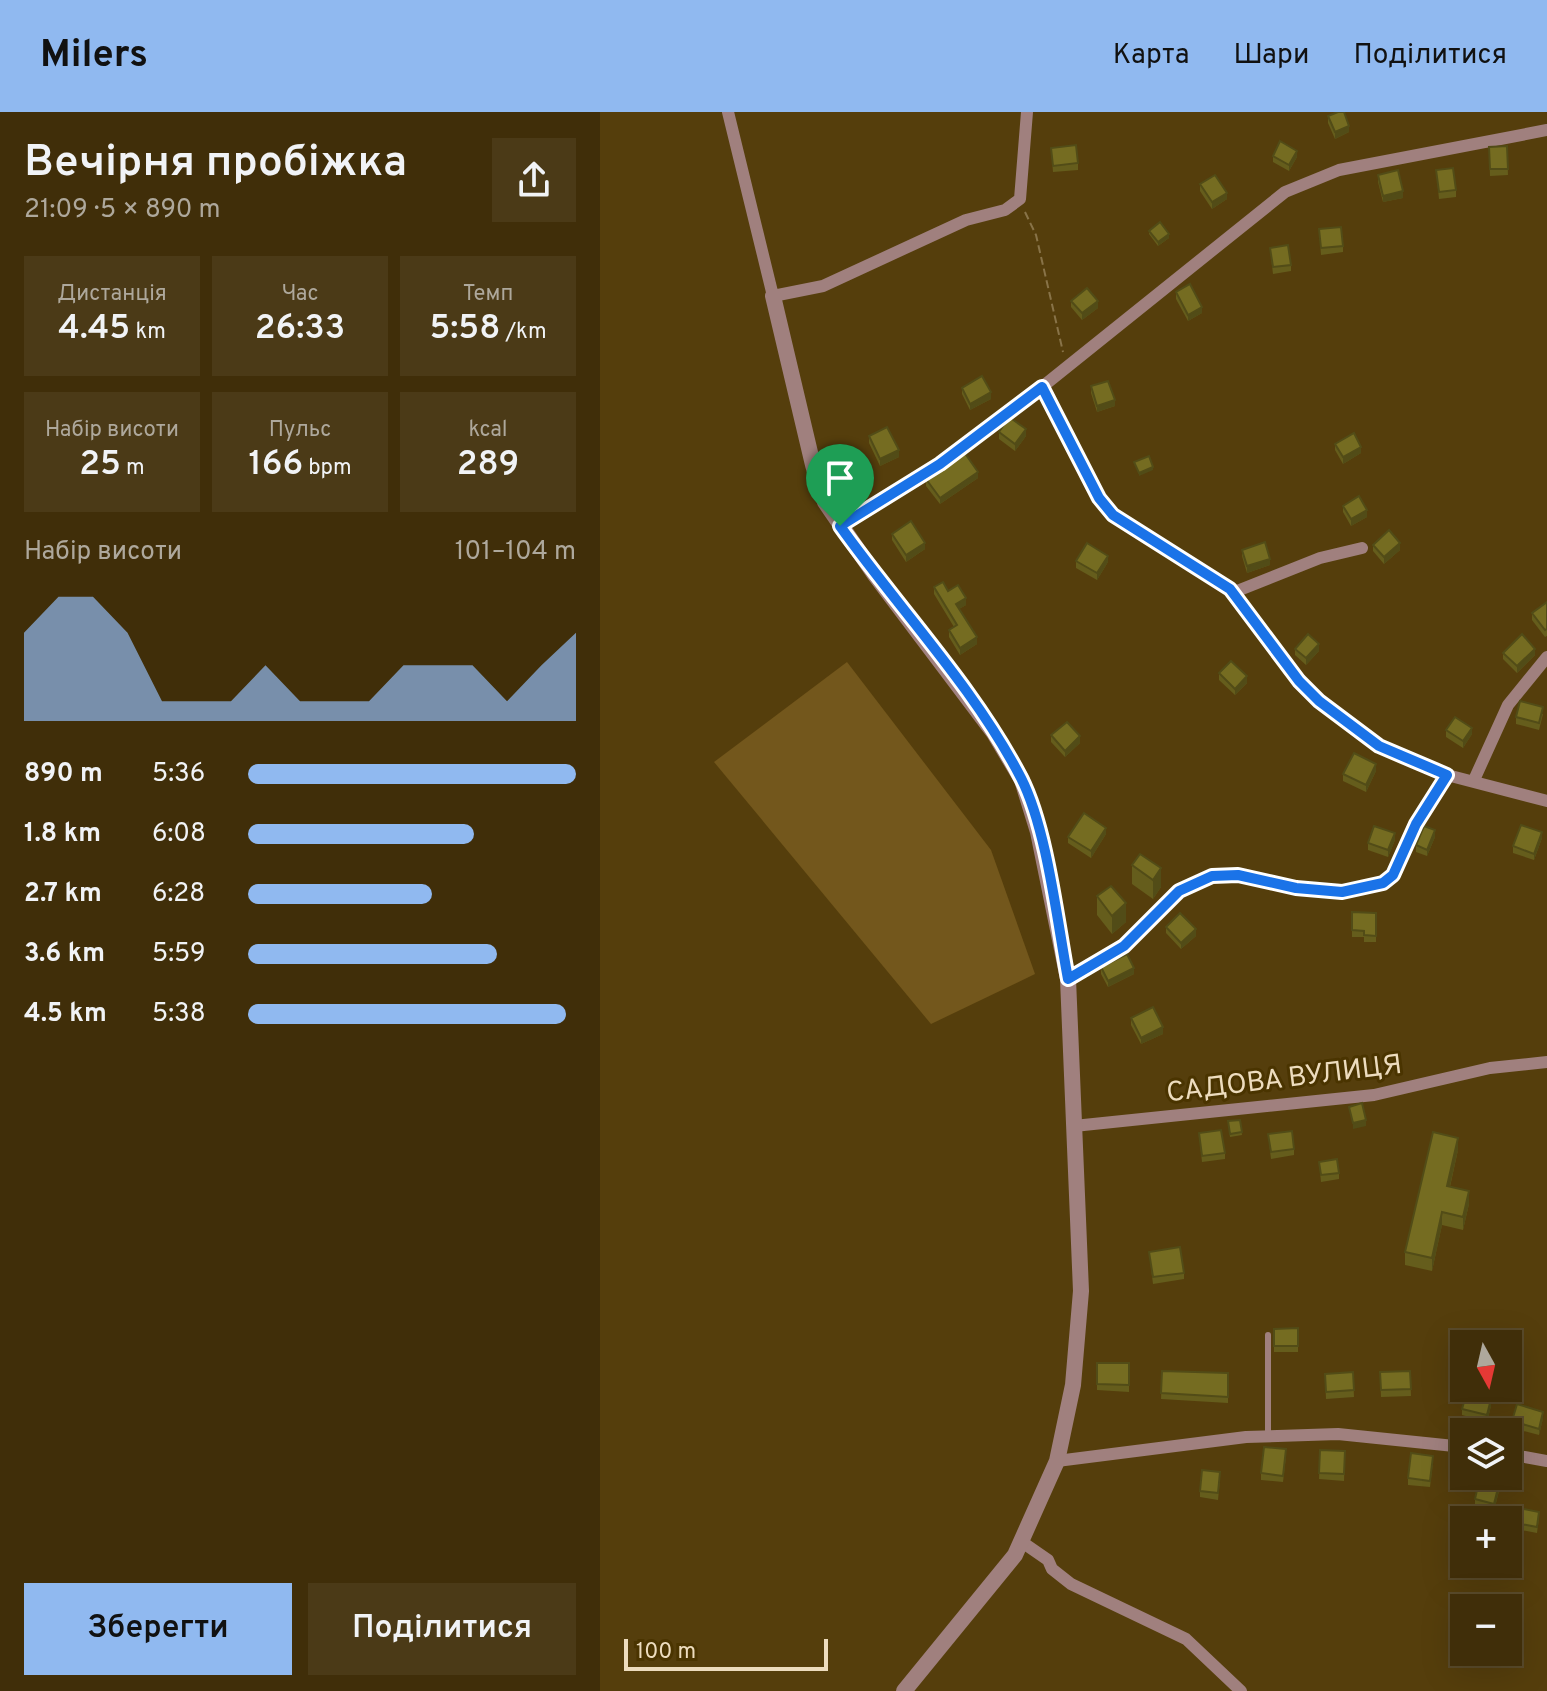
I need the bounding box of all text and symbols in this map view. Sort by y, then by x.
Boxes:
text: Milers [40,32,148,81]
text: Карта [1113,38,1189,74]
text: Шари [1233,38,1309,74]
text: Поділитися [1353,38,1507,74]
text: Вечірня пробіжка [24,136,407,192]
button: share [492,138,576,222]
text: 21:09 · 5 × 890 m [24,194,221,227]
text: Дистанція [57,281,167,308]
text: Час [281,281,319,308]
text: Темп [463,281,513,308]
text: 4.45 [58,308,130,351]
text: 26:33 [255,308,345,351]
text: 5:58 [429,308,500,351]
text: km [130,319,166,346]
text: /km [500,319,547,346]
text: Набір висоти [45,417,179,444]
text: Пульс [269,417,331,444]
text: kcal [468,417,508,444]
text: 25 [79,444,121,487]
text: 166 [248,444,303,487]
text: 289 [457,444,519,487]
pin [806,444,874,526]
text: m [121,455,145,482]
text: bpm [303,455,352,482]
icon: arrive [818,456,862,500]
text: Набір висоти [24,536,182,569]
text: 101–104 m [455,536,576,569]
text: 890 m [24,758,103,791]
text: 5:36 [152,758,205,791]
text: 1.8 km [24,818,101,851]
text: 6:08 [152,818,206,851]
text: 2.7 km [24,878,102,911]
text: 6:28 [152,878,205,911]
text: 3.6 km [24,938,105,971]
text: 5:59 [152,938,205,971]
text: 4.5 km [24,998,107,1031]
text: 5:38 [152,998,206,1031]
street label: САДОВА ВУЛИЦЯ [1164,1048,1404,1112]
north arrow [1450,1330,1522,1402]
map controls [1450,1330,1522,1666]
button: layers [1450,1418,1522,1490]
button: + [1450,1506,1522,1578]
button: Зберегти [24,1583,292,1675]
button: Поділитися [308,1583,576,1675]
button: − [1450,1594,1522,1666]
scale bar [624,1635,828,1671]
text: 100 m [636,1639,696,1666]

